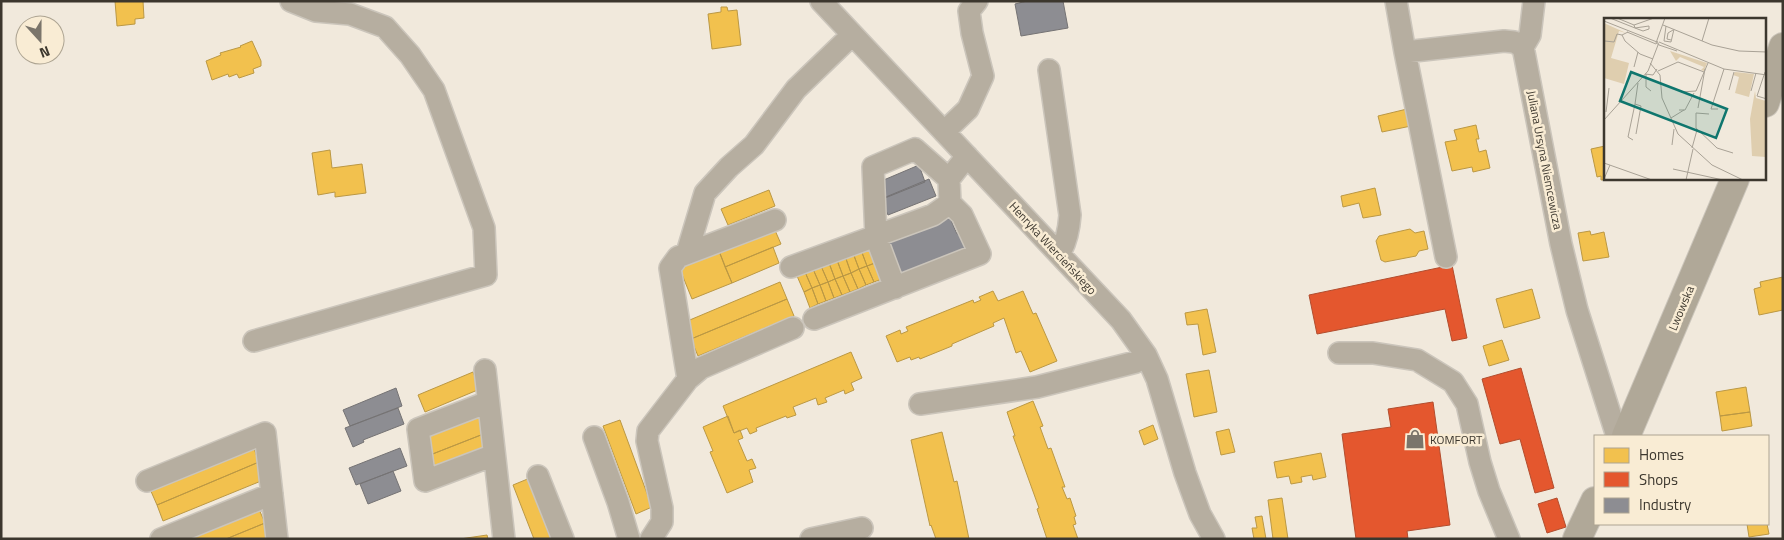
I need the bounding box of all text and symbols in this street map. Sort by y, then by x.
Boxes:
north arrow [15,15,65,65]
inset map [1604,18,1766,180]
text: N [37,41,53,64]
street label: Juliana Ursyna Niemcewicza [1522,89,1568,231]
street label: Henryka Wiercieńskiego [1005,197,1101,299]
street label: Lwowska [1663,283,1699,333]
shop icon: KOMFORT [1404,428,1426,450]
place label: KOMFORT [1430,430,1483,449]
legend [1594,435,1769,525]
text: Homes [1639,443,1684,466]
text: Shops [1639,468,1678,491]
text: Industry [1639,493,1691,516]

